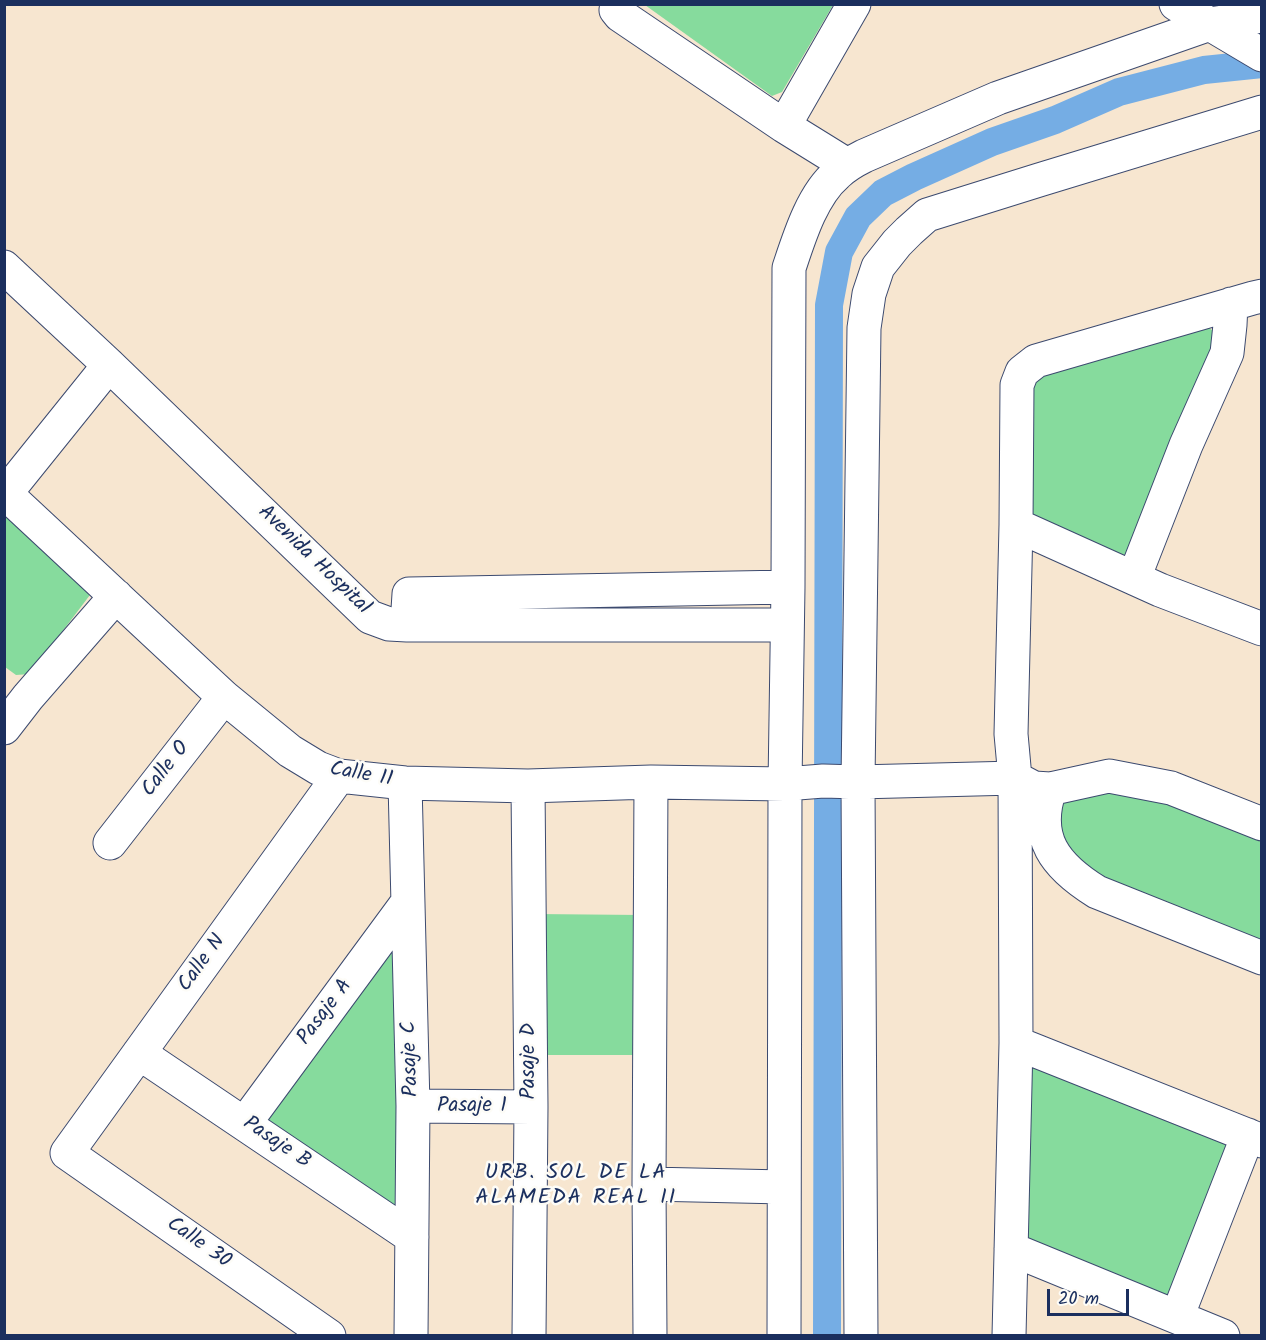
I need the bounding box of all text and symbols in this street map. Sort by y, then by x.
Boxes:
street label: Avenida Hospital [251,501,375,621]
street label: Calle O [138,737,196,803]
street label: Calle 11 [327,758,395,794]
street label: Calle N [174,930,232,998]
street label: Pasaje A [293,975,359,1051]
street label: Pasaje C [398,1021,426,1097]
street label: Pasaje D [517,1023,543,1099]
street label: Pasaje 1 [437,1094,507,1120]
street label: Pasaje B [237,1112,315,1176]
district label: URB. SOL DE LA ALAMEDA REAL II [475,1161,677,1212]
street label: Calle 30 [161,1213,235,1275]
scale bar [1050,1277,1132,1315]
text: 20 m [1058,1285,1099,1314]

